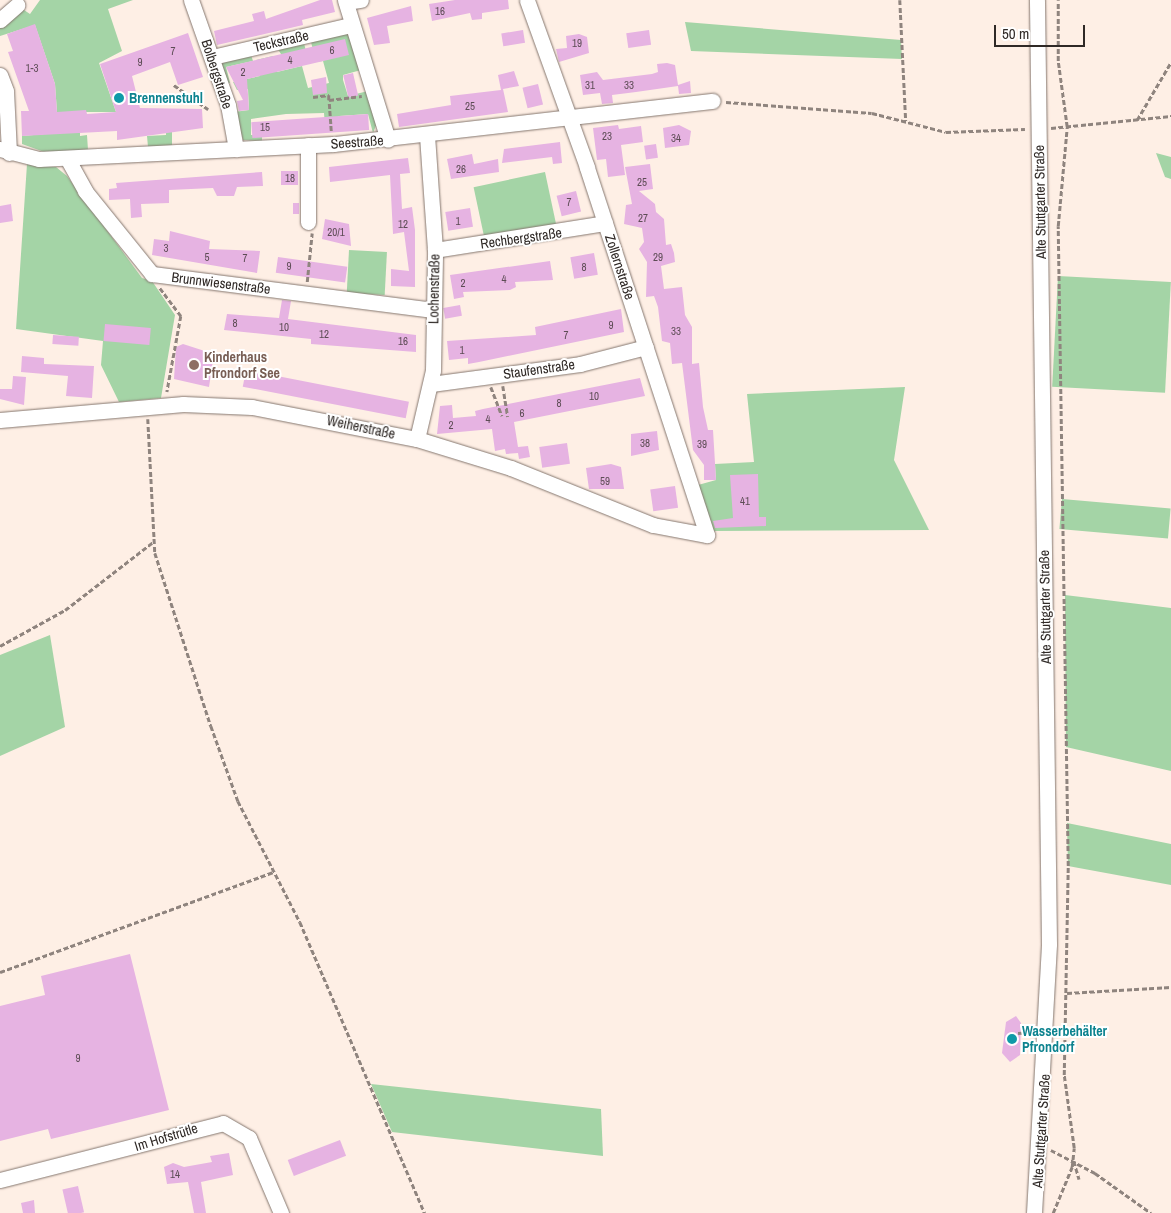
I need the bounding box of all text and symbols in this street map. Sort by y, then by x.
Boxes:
house number: 16 [435,4,445,18]
scale bar [996,15,1087,47]
text: 50 m [1002,23,1029,44]
street label: Teckstraße [252,27,310,55]
house number: 19 [572,36,582,50]
street label: Bolbergstraße [198,37,236,111]
house number: 6 [329,43,335,57]
house number: 7 [170,44,176,58]
house number: 4 [287,53,293,67]
house number: 9 [137,55,143,69]
house number: 1-3 [25,61,39,75]
house number: 2 [240,65,246,79]
house number: 31 [585,78,595,92]
house number: 33 [624,78,634,92]
place label: Brennenstuhl [129,90,203,106]
marker: Brennenstuhl [113,92,125,104]
house number: 25 [465,99,475,113]
house number: 15 [260,120,270,134]
house number: 23 [602,129,612,143]
house number: 34 [671,131,681,145]
street label: Seestraße [330,132,384,152]
street label: Alte Stuttgarter Straße [1031,145,1049,259]
house number: 26 [456,162,466,176]
house number: 18 [285,171,295,185]
house number: 25 [637,175,647,189]
house number: 7 [566,195,572,209]
house number: 27 [638,211,648,225]
house number: 1 [455,214,461,228]
house number: 12 [398,217,408,231]
street label: Rechbergstraße [479,224,563,252]
house number: 20/1 [327,225,345,239]
street label: Zollernstraße [602,232,638,302]
house number: 3 [163,241,169,255]
house number: 5 [204,250,210,264]
house number: 29 [653,250,663,264]
house number: 7 [242,251,248,265]
street label: Lochenstraße [425,254,443,324]
house number: 9 [286,259,292,273]
house number: 8 [581,260,587,274]
street label: Brunnwiesenstraße [171,269,271,297]
house number: 4 [501,272,507,286]
house number: 2 [460,276,466,290]
house number: 8 [232,316,238,330]
house number: 9 [608,318,614,332]
house number: 10 [279,320,289,334]
house number: 33 [671,324,681,338]
house number: 12 [319,327,329,341]
house number: 7 [563,328,569,342]
house number: 16 [398,334,408,348]
house number: 1 [459,343,465,357]
place label: Kinderhaus Pfrondorf See [204,349,280,382]
street label: Staufenstraße [502,356,576,382]
marker: Kinderhaus Pfrondorf See [188,359,200,371]
house number: 10 [589,389,599,403]
house number: 8 [556,396,562,410]
house number: 6 [519,406,525,420]
street label: Weiherstraße [325,412,397,442]
house number: 4 [485,412,491,426]
house number: 2 [448,418,454,432]
house number: 38 [640,436,650,450]
house number: 39 [697,437,707,451]
house number: 59 [600,474,610,488]
house number: 41 [740,494,750,508]
street label: Alte Stuttgarter Straße [1036,550,1054,664]
place label: Wasserbehälter Pfrondorf [1022,1023,1107,1056]
marker: Wasserbehälter Pfrondorf [1006,1033,1018,1045]
house number: 9 [75,1051,81,1065]
street label: Alte Stuttgarter Straße [1029,1073,1053,1189]
street label: Im Hofstrütle [132,1119,200,1155]
house number: 14 [170,1167,180,1181]

